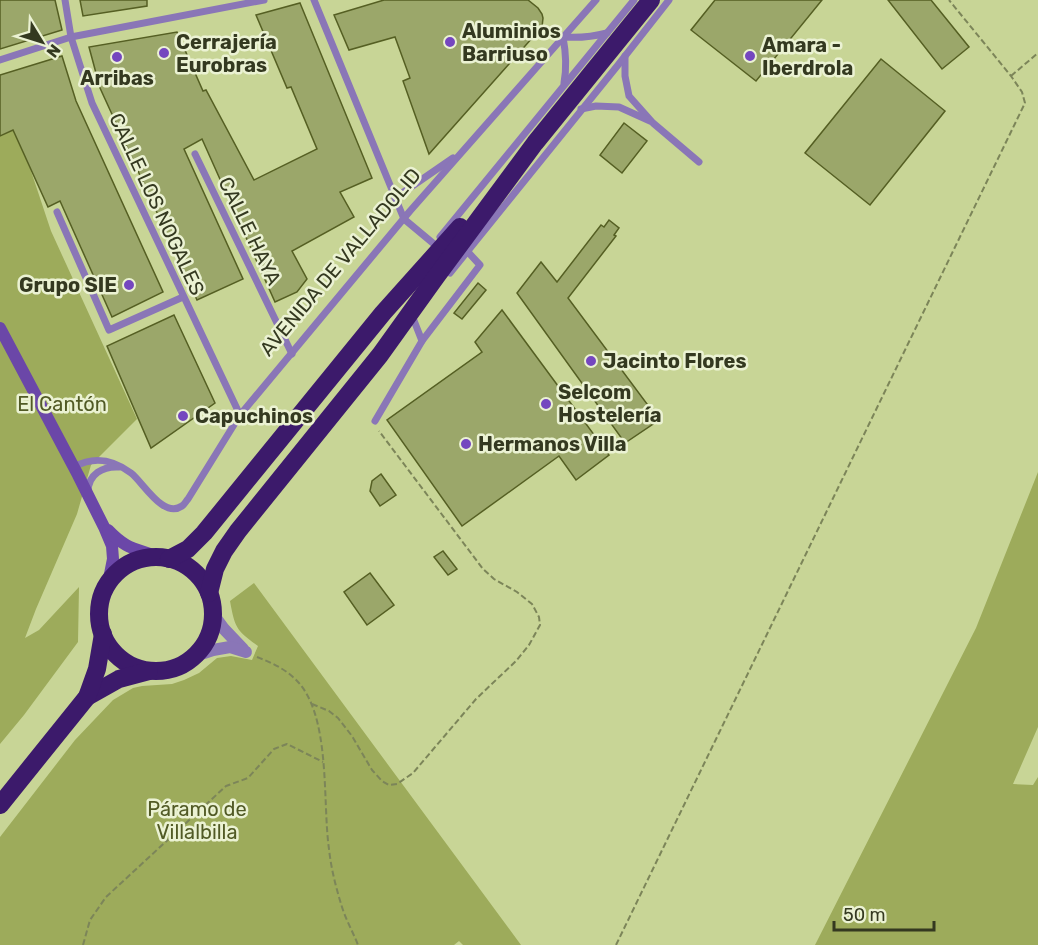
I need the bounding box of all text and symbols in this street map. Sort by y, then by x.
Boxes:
north arrow [12,12,72,72]
place label: Aluminios Barriuso [462,19,561,66]
place label: Cerrajería Eurobras [176,30,277,77]
place label: Amara - Iberdrola [762,33,853,80]
marker: Aluminios Barriuso [443,35,457,49]
text: N [42,41,64,61]
marker: Cerrajería Eurobras [157,46,171,60]
marker: Amara - Iberdrola [743,49,757,63]
marker: Arribas [110,50,124,64]
place label: Arribas [80,66,154,90]
street label: CALLE LOS NOGALES [104,109,210,299]
street label: AVENIDA DE VALLADOLID [254,163,426,361]
street label: CALLE HAYA [214,173,286,289]
place label: Grupo SIE [19,273,117,297]
marker: Grupo SIE [122,278,136,292]
place label: Jacinto Flores [603,349,747,373]
marker: Jacinto Flores [584,354,598,368]
place label: Selcom Hostelería [558,380,662,427]
park label: El Cantón [17,392,107,416]
marker: Selcom Hostelería [539,397,553,411]
place label: Capuchinos [195,404,313,428]
marker: Capuchinos [176,409,190,423]
place label: Hermanos Villa [478,432,626,456]
marker: Hermanos Villa [459,437,473,451]
park label: Páramo de Villalbilla [147,797,247,844]
scale bar [834,894,934,932]
text: 50 m [843,904,886,926]

